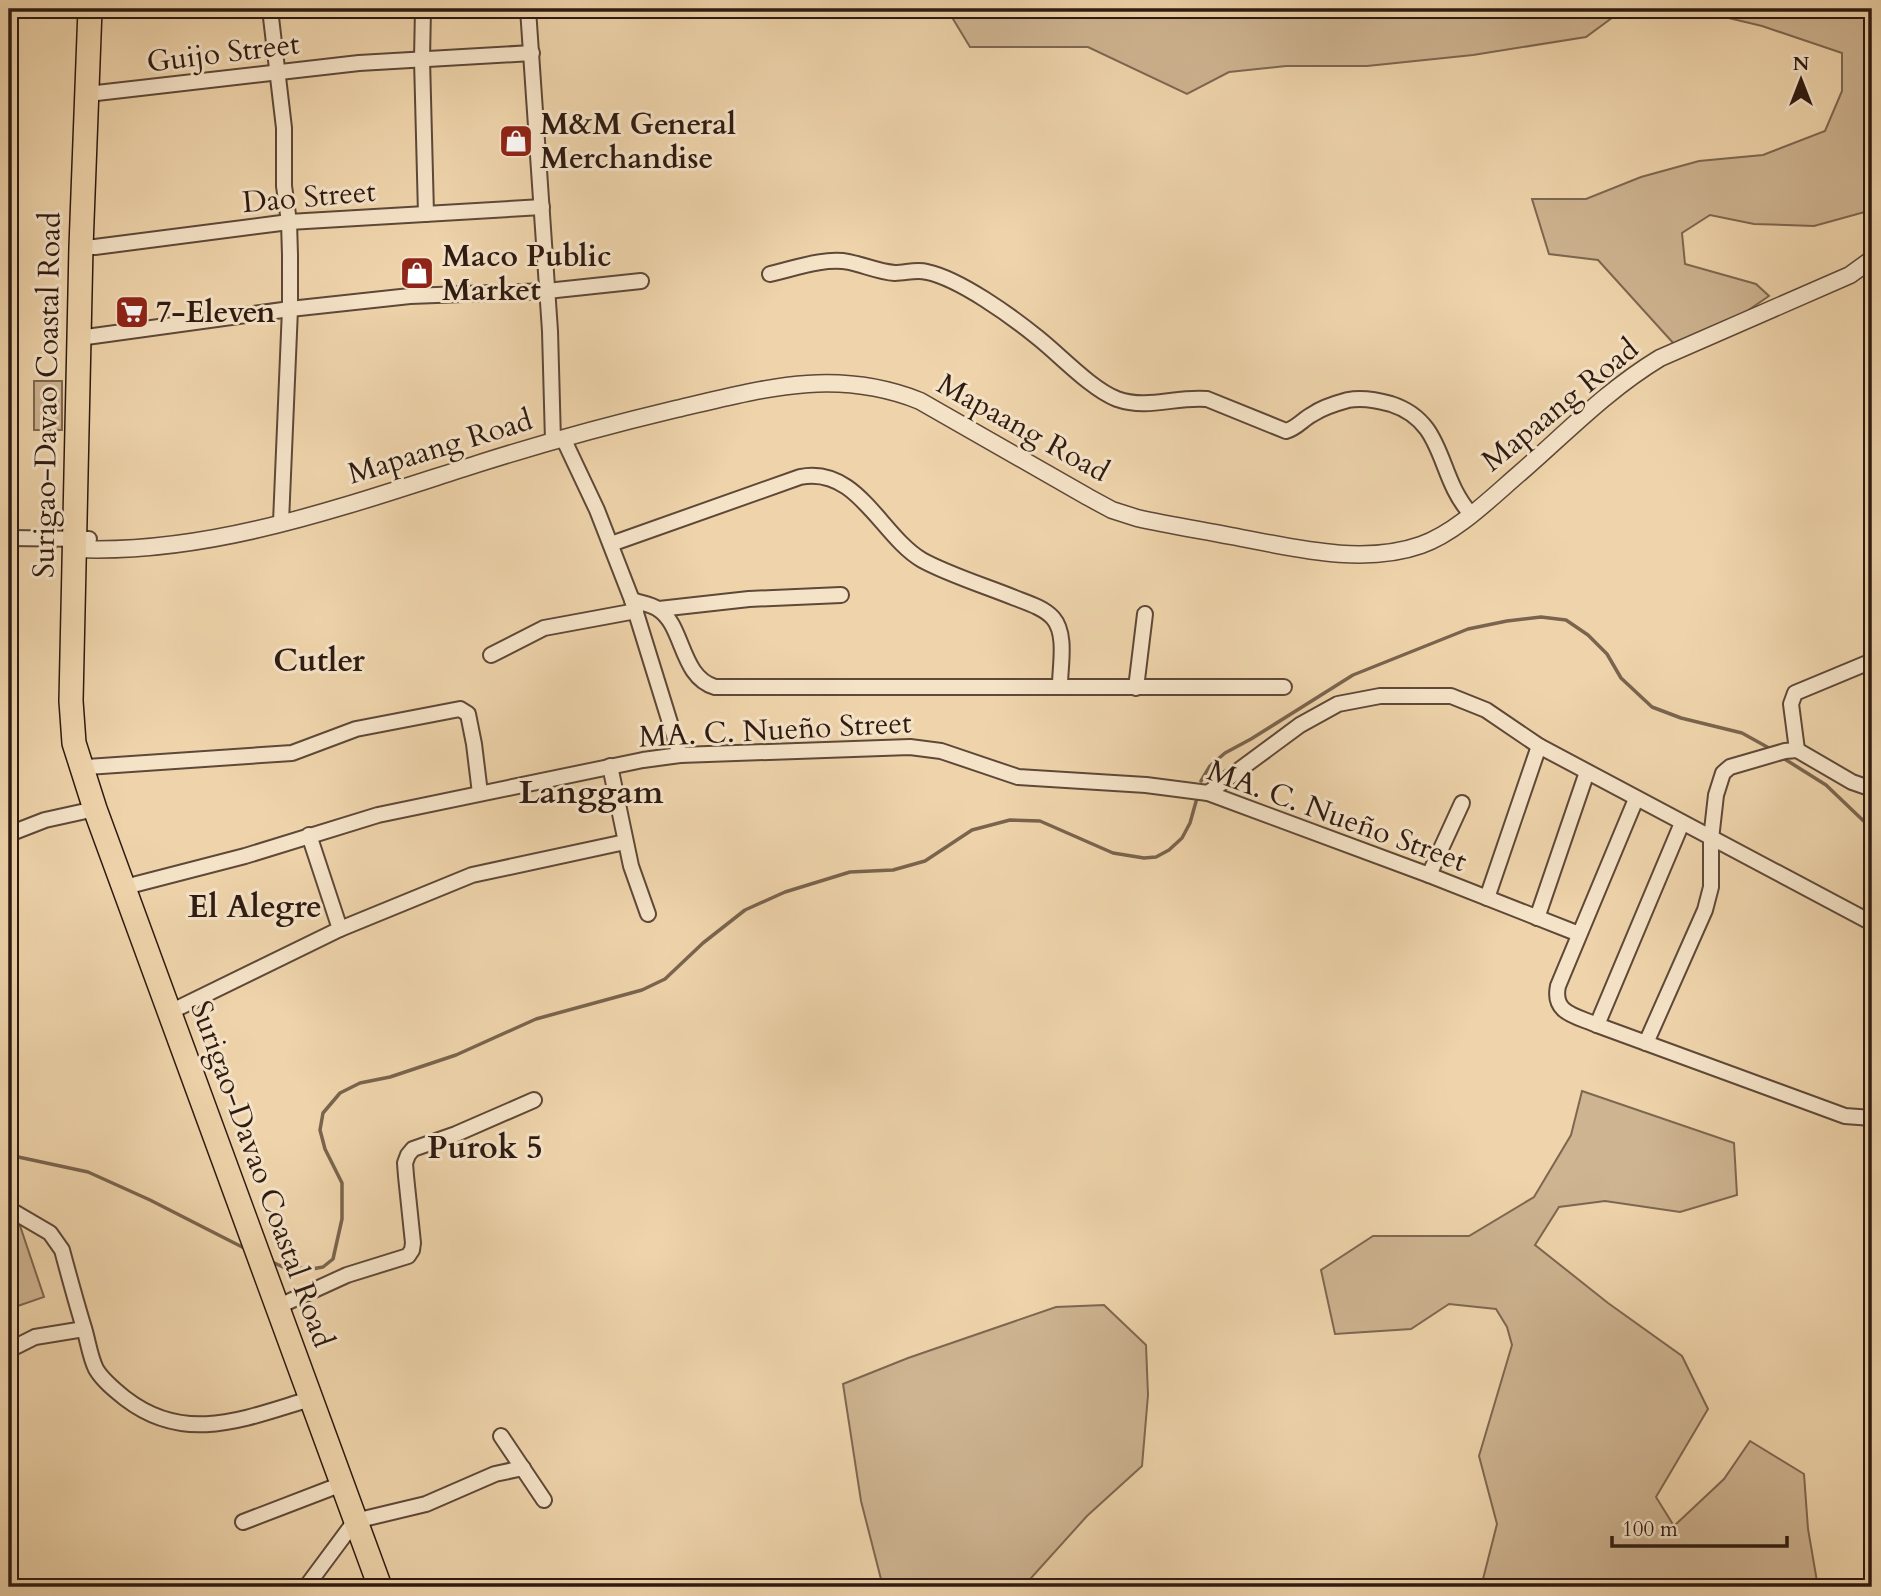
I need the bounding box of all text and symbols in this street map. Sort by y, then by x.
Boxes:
street label: Guijo Street [144,23,302,83]
north arrow [1766,46,1836,116]
text: N [1793,51,1810,77]
place label: M&M General Merchandise [540,104,736,179]
shop icon: M&M General Merchandise [497,122,535,160]
street label: Dao Street [241,171,378,223]
street label: Surigao-Davao Coastal Road [23,212,71,578]
place label: Maco Public Market [442,236,612,311]
shop icon: Maco Public Market [398,254,436,292]
place label: 7-Eleven [156,292,275,333]
supermarket icon: 7-Eleven [113,293,151,331]
street label: Mapaang Road [1473,329,1647,481]
street label: Mapaang Road [930,364,1116,492]
street label: Mapaang Road [343,399,537,495]
district label: Cutler [273,639,365,683]
street label: MA. C. Nueño Street [638,702,913,758]
street label: MA. C. Nueño Street [1202,750,1473,882]
district label: Langgam [519,770,664,815]
district label: El Alegre [188,885,322,929]
street label: Surigao-Davao Coastal Road [180,995,344,1353]
district label: Purok 5 [427,1126,543,1170]
scale bar [1612,1505,1786,1549]
text: 100 m [1622,1515,1678,1544]

